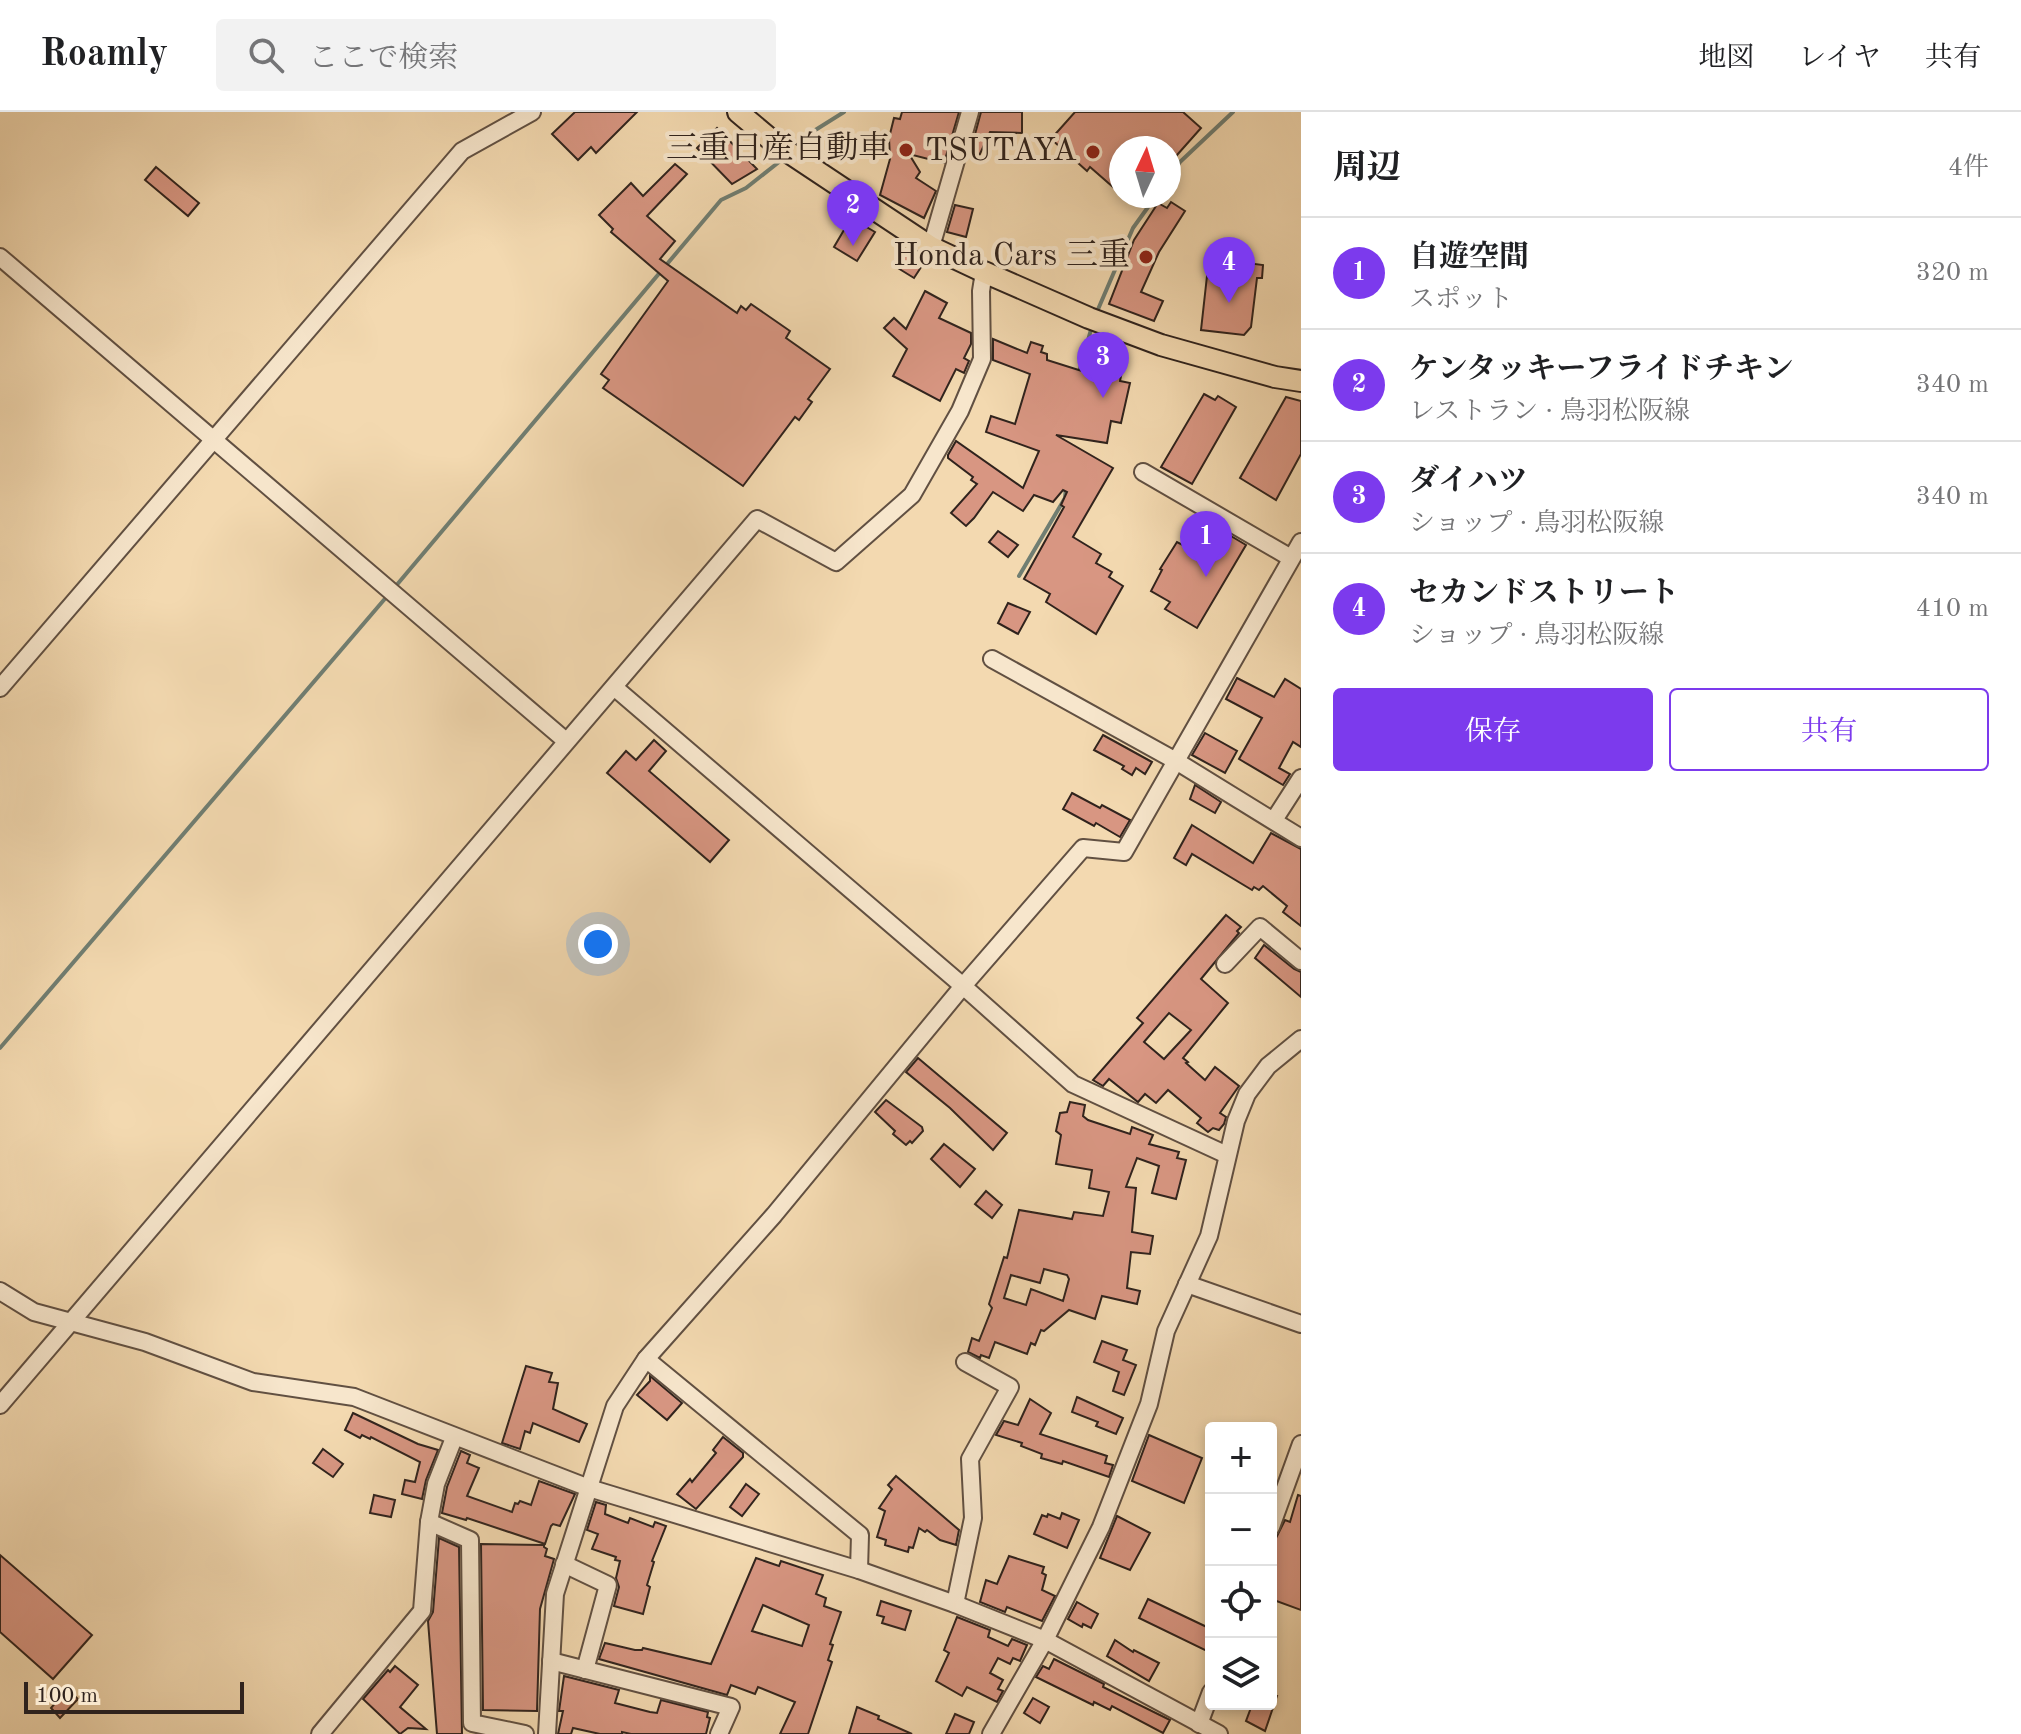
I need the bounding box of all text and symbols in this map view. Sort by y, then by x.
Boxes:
search box [216,19,776,91]
icon: search [244,33,288,77]
text: Roamly [40,36,168,74]
text: ここで検索 [308,44,458,74]
text: 地図 [1698,45,1754,73]
text: レイヤ [1798,45,1881,73]
text: 共有 [1925,45,1981,73]
place label: 三重日産自動車 [666,130,890,166]
place label: TSUTAYA [925,136,1077,168]
north arrow [1109,136,1181,208]
marker: 三重日産自動車 [897,141,915,159]
marker: TSUTAYA [1084,143,1102,161]
text: 周辺 [1333,152,1401,186]
text: 4件 [1948,155,1989,181]
pin: 2 [827,180,879,246]
place label: Honda Cars 三重 [893,237,1130,273]
pin: 4 [1203,237,1255,303]
text: 自遊空間 [1409,243,1529,273]
marker: Honda Cars 三重 [1137,248,1155,266]
text: 1 [1351,260,1367,286]
text: 320 m [1916,260,1989,286]
text: スポット [1409,287,1513,313]
pin: 3 [1077,332,1129,398]
text: ケンタッキーフライドチキン [1409,355,1794,385]
text: 2 [1351,372,1367,398]
text: 340 m [1916,372,1989,398]
text: レストラン · 鳥羽松阪線 [1409,399,1690,425]
text: ダイハツ [1409,467,1528,497]
text: 3 [1351,484,1367,510]
text: 340 m [1916,484,1989,510]
pin: 1 [1180,511,1232,577]
text: ショップ · 鳥羽松阪線 [1409,511,1664,537]
text: セカンドストリート [1409,579,1679,609]
text: 4 [1351,596,1367,622]
text: 410 m [1916,596,1989,622]
text: ショップ · 鳥羽松阪線 [1409,623,1664,649]
button: 保存 [1333,688,1653,771]
button: 共有 [1669,688,1989,771]
your location [578,924,618,964]
map controls [1205,1422,1277,1710]
button: + [1205,1422,1277,1494]
button: − [1205,1494,1277,1566]
button: locate [1205,1566,1277,1638]
button: layers [1205,1638,1277,1710]
scale bar [24,1678,244,1714]
text: 100 m [36,1685,98,1707]

